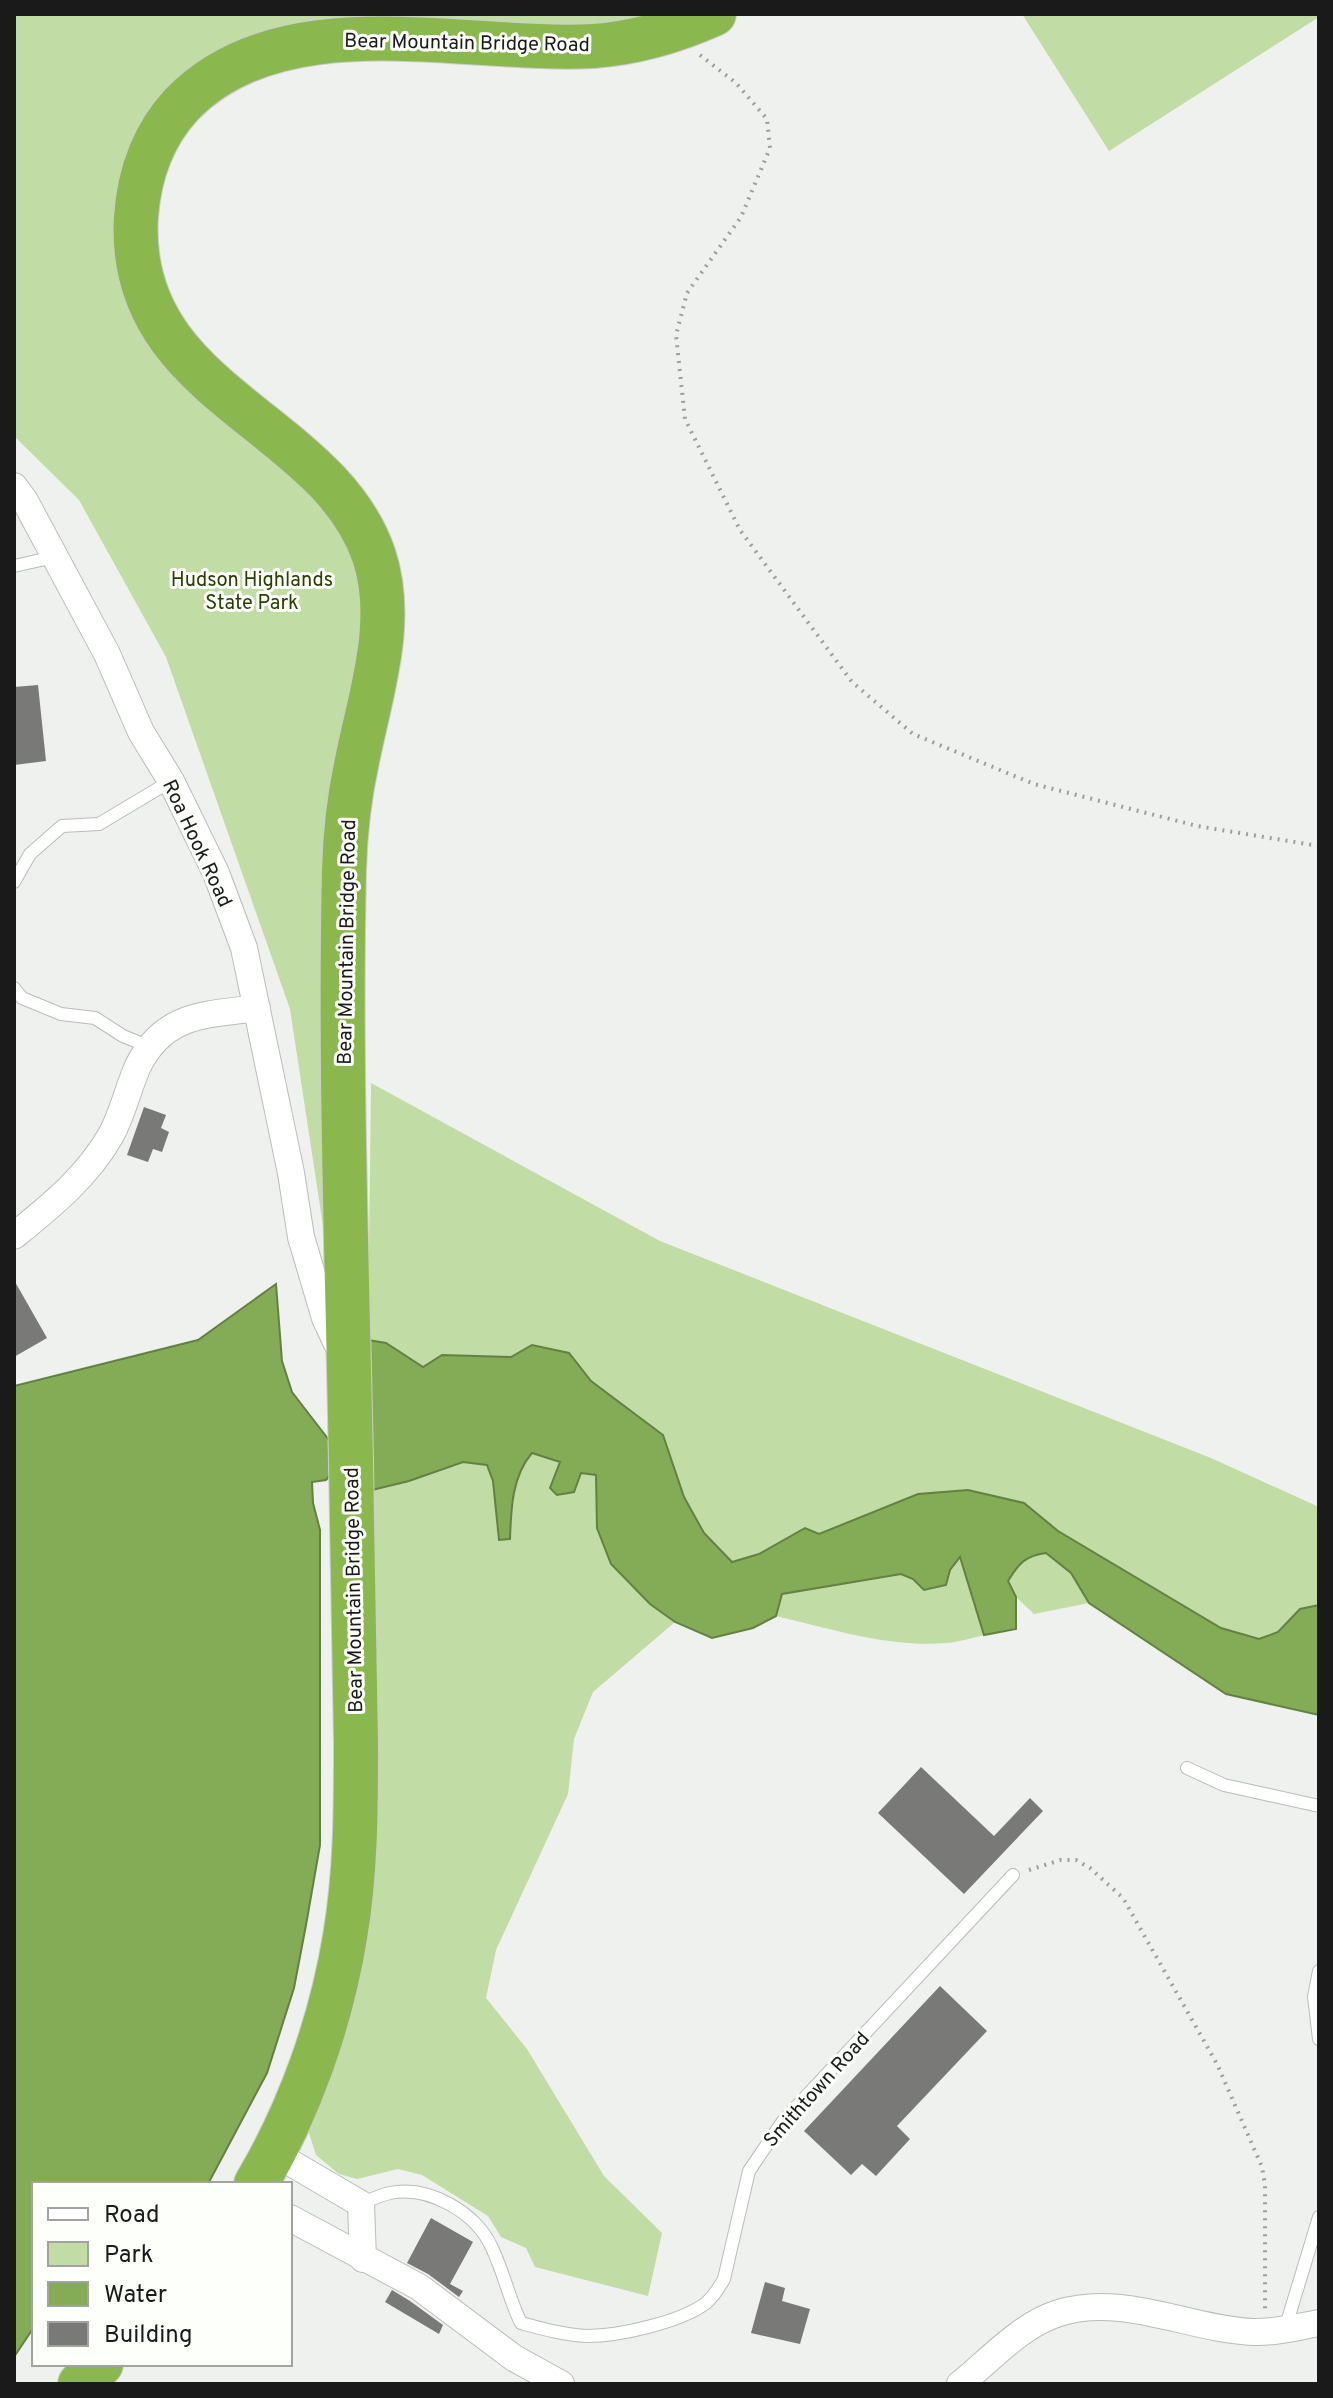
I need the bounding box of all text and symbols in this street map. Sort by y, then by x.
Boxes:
street label: Bear Mountain Bridge Road [344,29,590,59]
park label: Hudson Highlands State Park [171,568,333,617]
street label: Roa Hook Road [155,776,237,912]
street label: Bear Mountain Bridge Road [333,819,363,1065]
street label: Bear Mountain Bridge Road [340,1467,370,1713]
street label: Smithtown Road [759,2027,876,2154]
legend [32,2182,292,2366]
text: Road [104,2201,160,2231]
text: Park [104,2241,154,2271]
text: Water [104,2281,167,2311]
text: Building [104,2321,193,2351]

